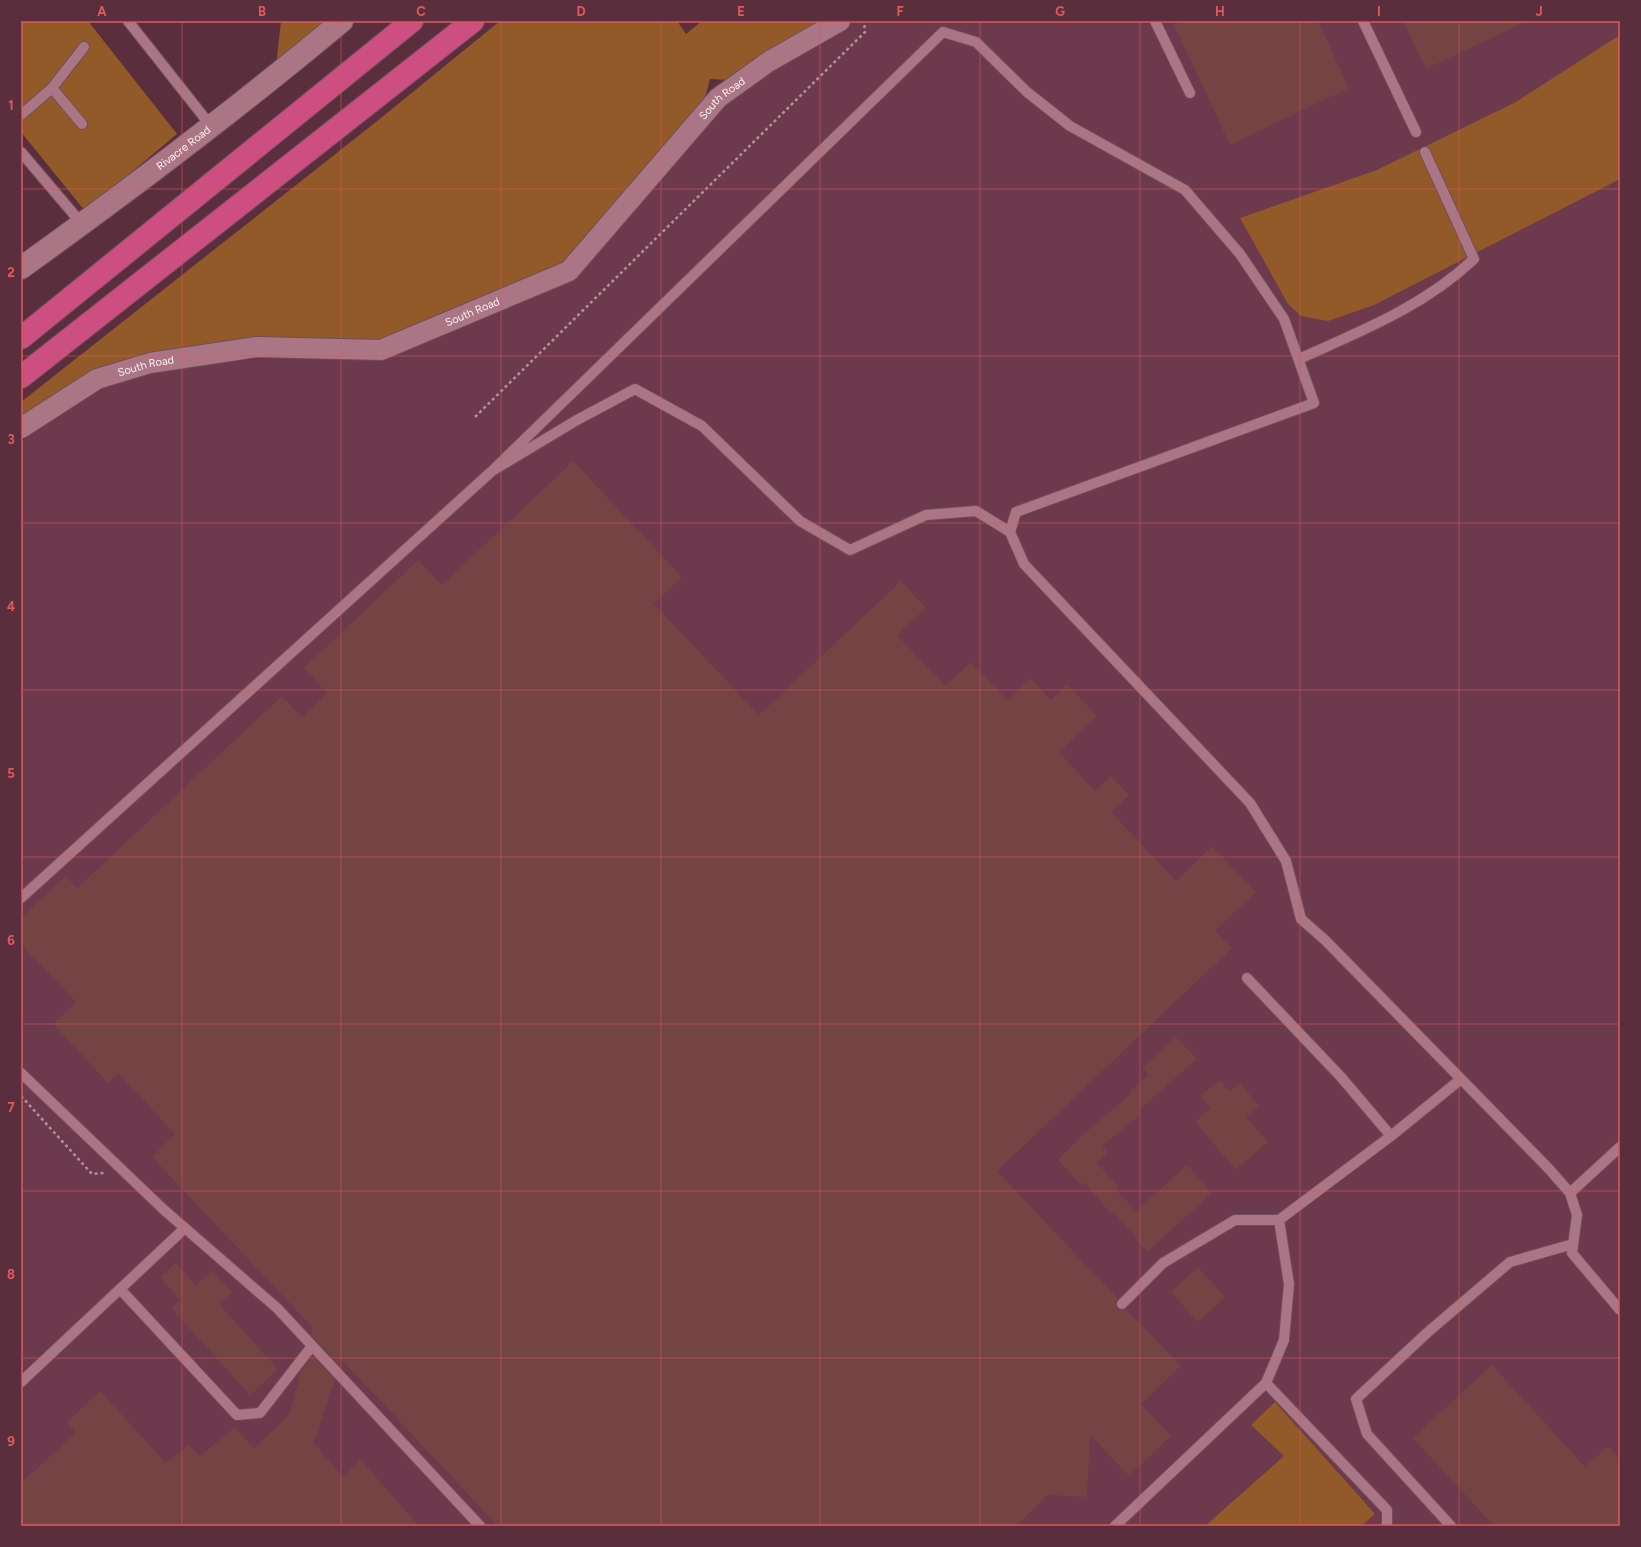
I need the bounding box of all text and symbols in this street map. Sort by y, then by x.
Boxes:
text: A [97,4,107,19]
text: B [258,4,266,19]
text: C [416,4,426,19]
text: D [576,4,586,19]
text: E [737,4,745,19]
text: F [896,4,904,19]
text: G [1055,4,1065,19]
text: H [1215,4,1225,19]
text: I [1377,4,1381,19]
text: J [1535,4,1543,19]
street label: South Road [696,74,747,122]
text: 1 [8,98,14,113]
street label: Rivacre Road [154,123,213,173]
text: 2 [7,265,15,280]
street label: South Road [443,294,501,329]
street label: South Road [116,353,175,379]
text: 3 [7,432,15,447]
text: 4 [7,599,15,614]
text: 5 [7,766,15,781]
text: 6 [7,933,15,948]
text: 7 [7,1100,15,1115]
text: 8 [7,1267,15,1282]
text: 9 [7,1434,15,1449]

